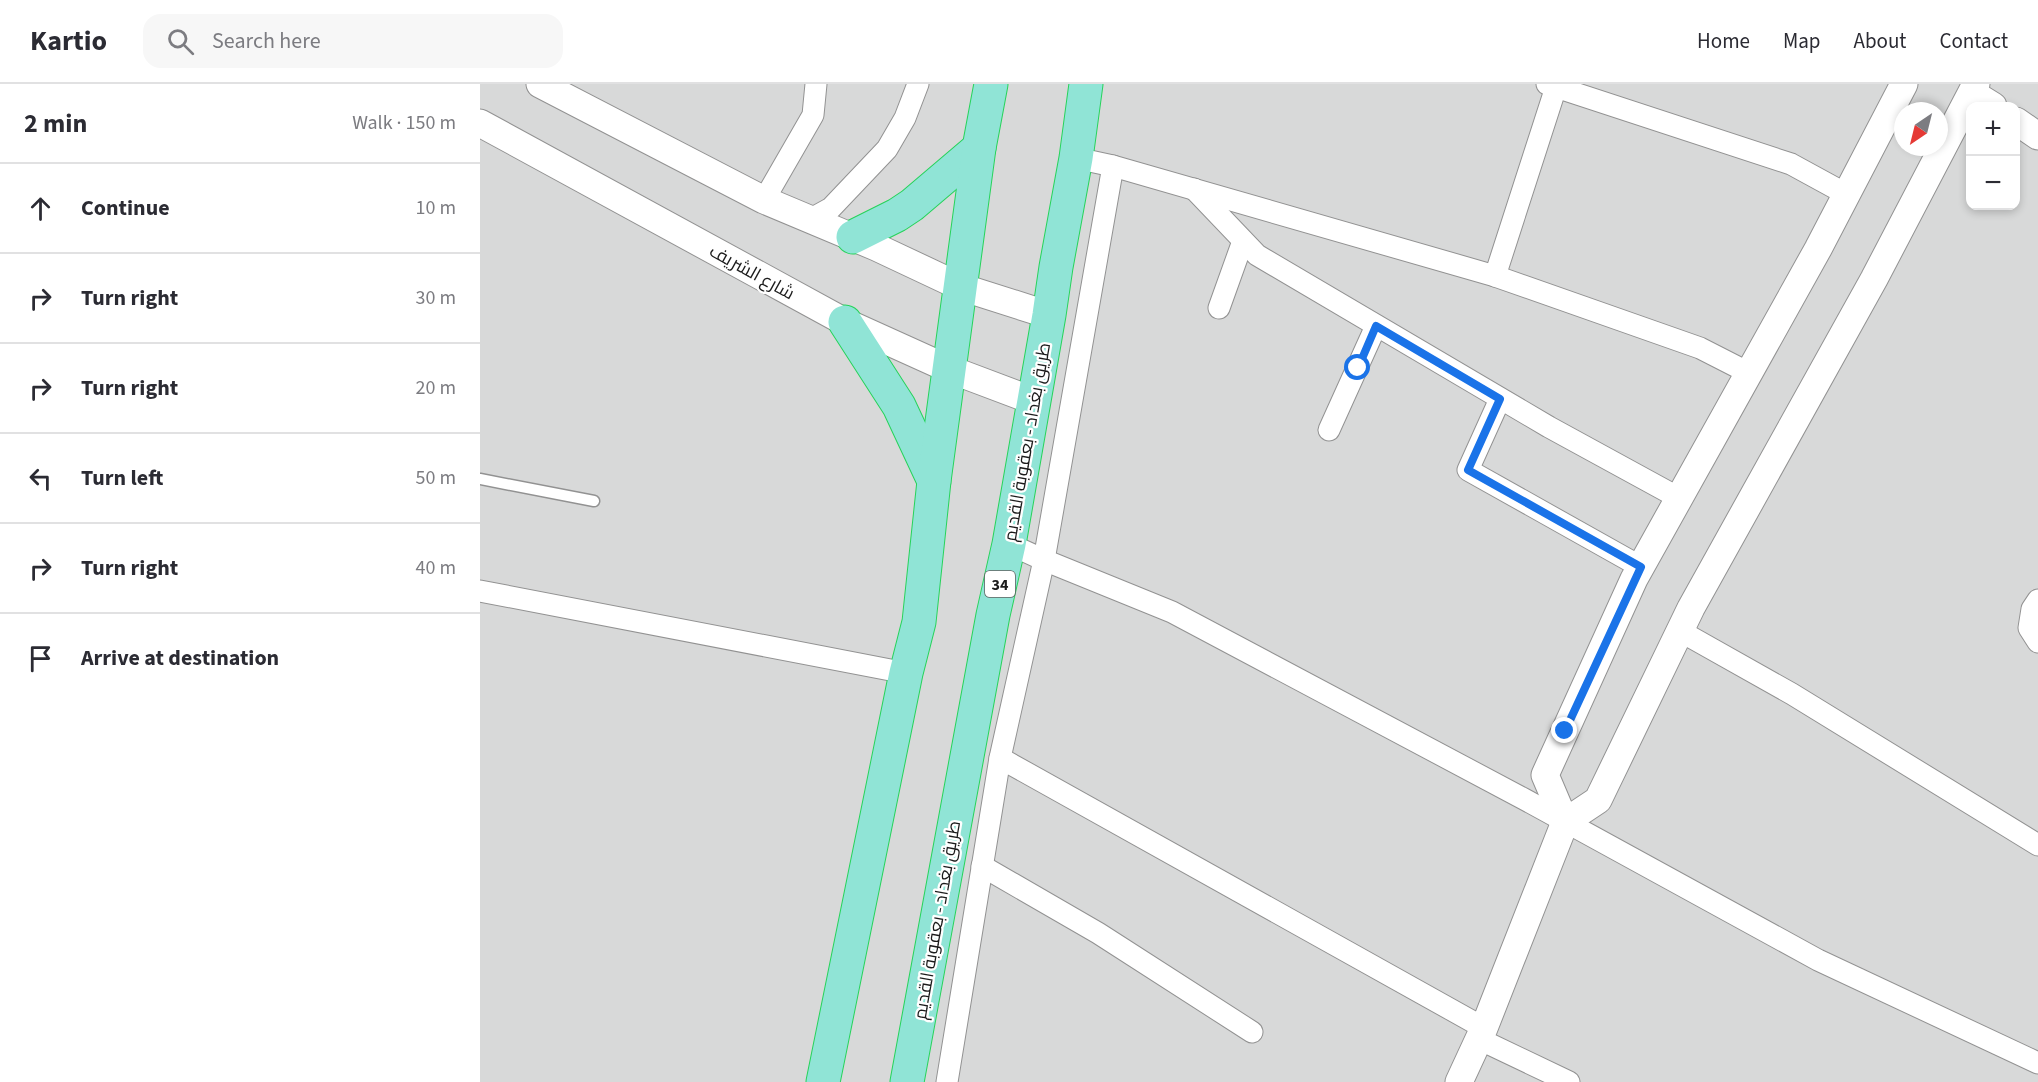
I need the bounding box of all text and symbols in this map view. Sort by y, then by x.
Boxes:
search box [143,14,563,68]
text: Kartio [30,21,107,61]
icon: search [164,25,197,58]
text: Search here [212,25,321,57]
text: Home [1697,26,1750,56]
text: Map [1783,26,1821,56]
text: About [1854,26,1906,56]
text: Contact [1939,26,2008,56]
north arrow [1894,102,1948,156]
map controls [1966,102,2020,210]
button: + [1966,102,2020,156]
text: 2 min [24,105,87,142]
text: Walk · 150 m [352,109,456,137]
button: − [1966,156,2020,210]
icon: ahead [24,192,57,225]
text: Continue [81,192,170,224]
text: 10 m [416,194,456,222]
street label: شارع الشريف [705,239,799,306]
icon: right [24,282,57,315]
text: Turn right [81,282,178,314]
text: 30 m [416,284,456,312]
street label: طريق بغداد - بعقوبة القديم [998,341,1057,543]
route start [1344,354,1370,380]
icon: right [24,372,57,405]
text: Turn right [81,372,178,404]
text: 20 m [416,374,456,402]
icon: left [24,462,57,495]
text: Turn left [81,462,163,494]
text: 50 m [416,464,456,492]
icon: right [24,552,57,585]
text: Turn right [81,552,178,584]
text: 40 m [416,554,456,582]
road number: 34 [985,571,1015,597]
icon: arrive [24,642,57,675]
text: Arrive at destination [81,642,279,674]
route end [1551,717,1577,743]
street label: طريق بغداد - بعقوبة القديم [908,819,967,1021]

